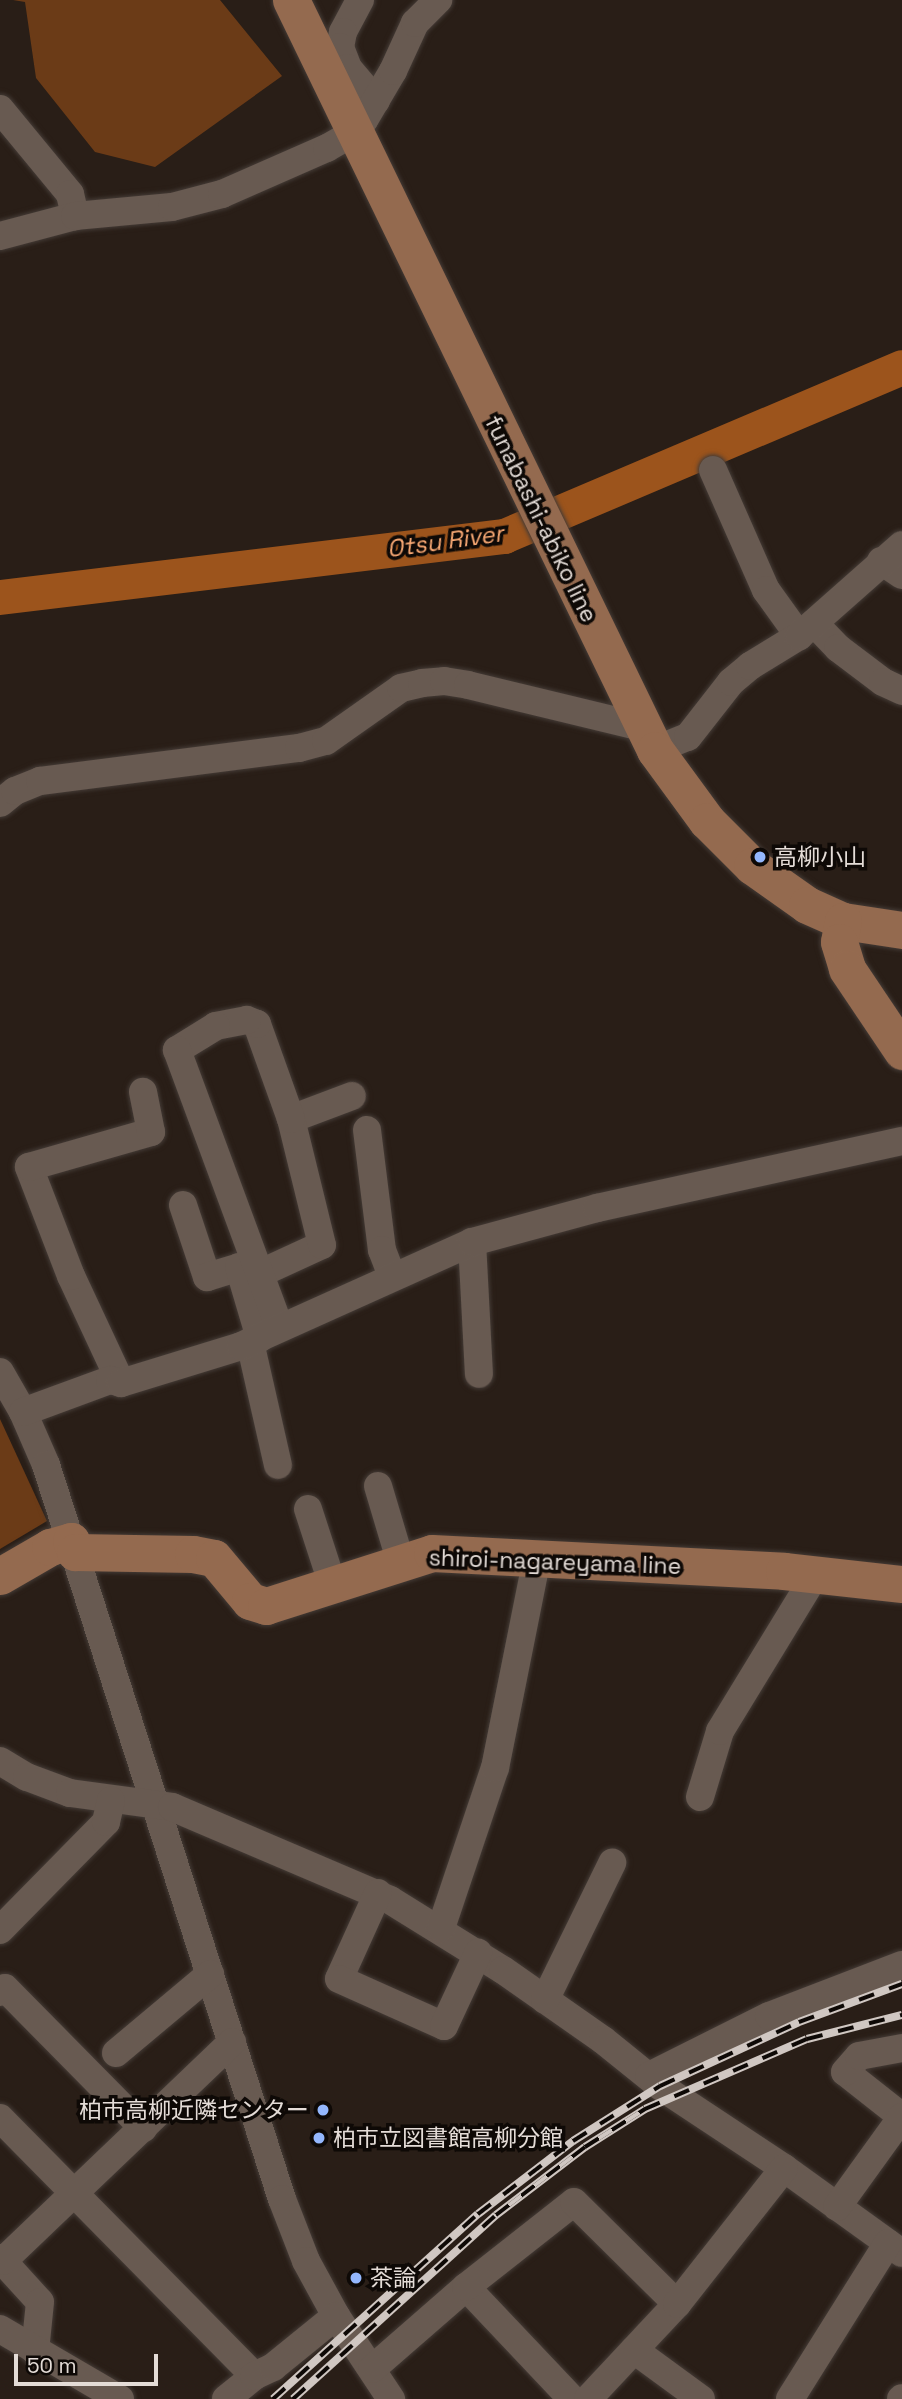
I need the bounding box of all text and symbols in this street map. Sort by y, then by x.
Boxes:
street label: funabashi-abiko line [479,411,603,627]
water label: Otsu River [385,519,505,563]
place label: 高柳小山 [774,843,866,871]
marker: 高柳小山 [752,849,768,865]
street label: shiroi-nagareyama line [428,1544,682,1580]
place label: 柏市高柳近隣センター [79,2096,309,2124]
marker: 柏市高柳近隣センター [315,2102,331,2118]
place label: 柏市立図書館高柳分館 [333,2124,563,2152]
marker: 柏市立図書館高柳分館 [311,2130,327,2146]
place label: 茶論 [370,2264,416,2292]
marker: 茶論 [348,2270,364,2286]
scale bar [18,2340,161,2384]
text: 50 m [27,2352,77,2379]

